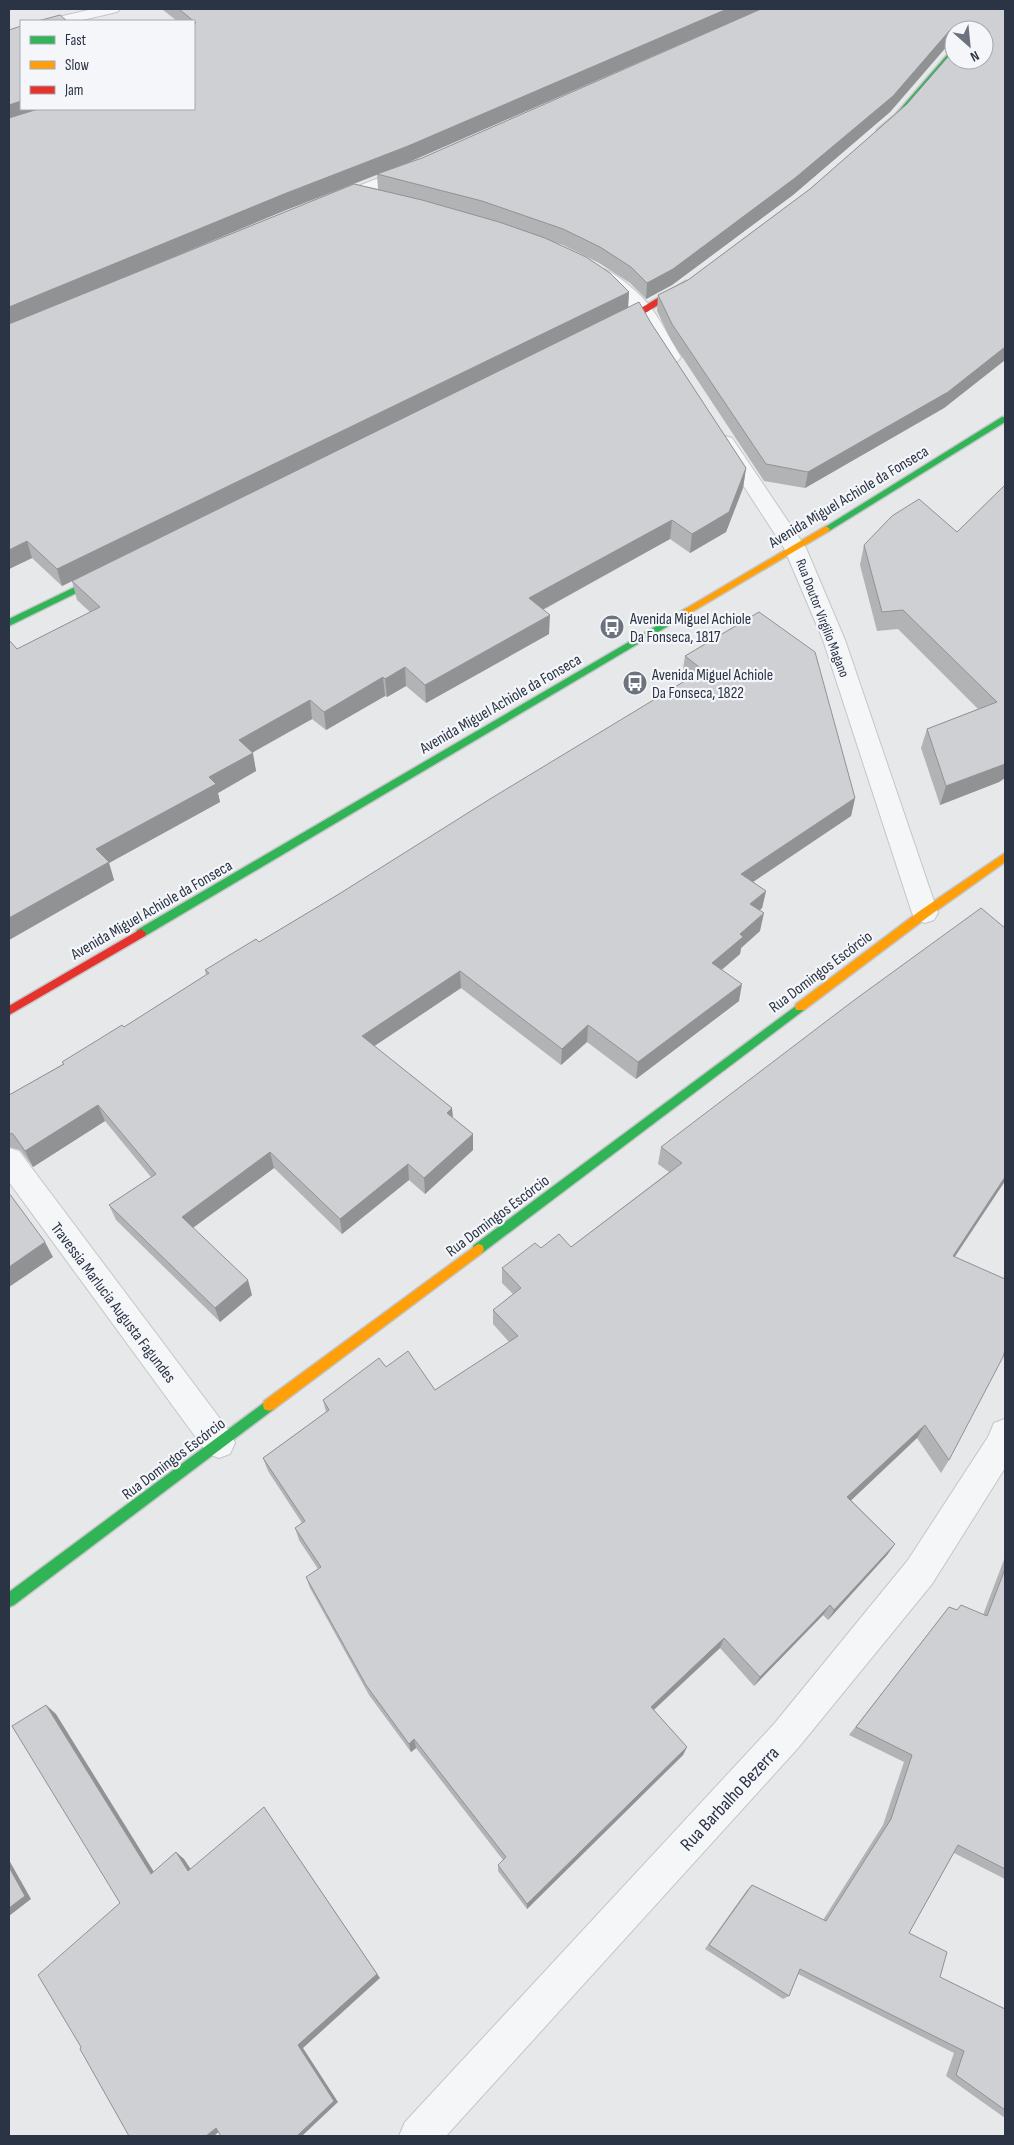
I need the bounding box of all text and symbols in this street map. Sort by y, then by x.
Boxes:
legend [20,20,195,110]
north arrow [944,20,994,70]
text: Fast [65,31,87,50]
text: N [967,47,982,65]
text: Slow [65,56,89,75]
text: Jam [64,81,83,100]
street label: Avenida Miguel Achiole da Fonseca [765,442,932,553]
street label: Rua Doutor Virgilio Magano [792,557,853,680]
place label: Avenida Miguel Achiole Da Fonseca, 1817 [629,610,751,647]
bus stop icon: Avenida Miguel Achiole Da Fonseca, 1817 [599,614,625,640]
street label: Avenida Miguel Achiole da Fonseca [416,650,585,759]
place label: Avenida Miguel Achiole Da Fonseca, 1822 [651,666,773,703]
bus stop icon: Avenida Miguel Achiole Da Fonseca, 1822 [622,670,648,696]
street label: Avenida Miguel Achiole da Fonseca [67,856,236,965]
street label: Rua Domingos Escórcio [766,927,876,1017]
street label: Rua Domingos Escórcio [443,1171,553,1261]
street label: Travessia Marlucia Augusta Fagundes [46,1219,179,1387]
street label: Rua Domingos Escórcio [119,1414,229,1504]
street label: Rua Barbalho Bezerra [676,1742,784,1856]

